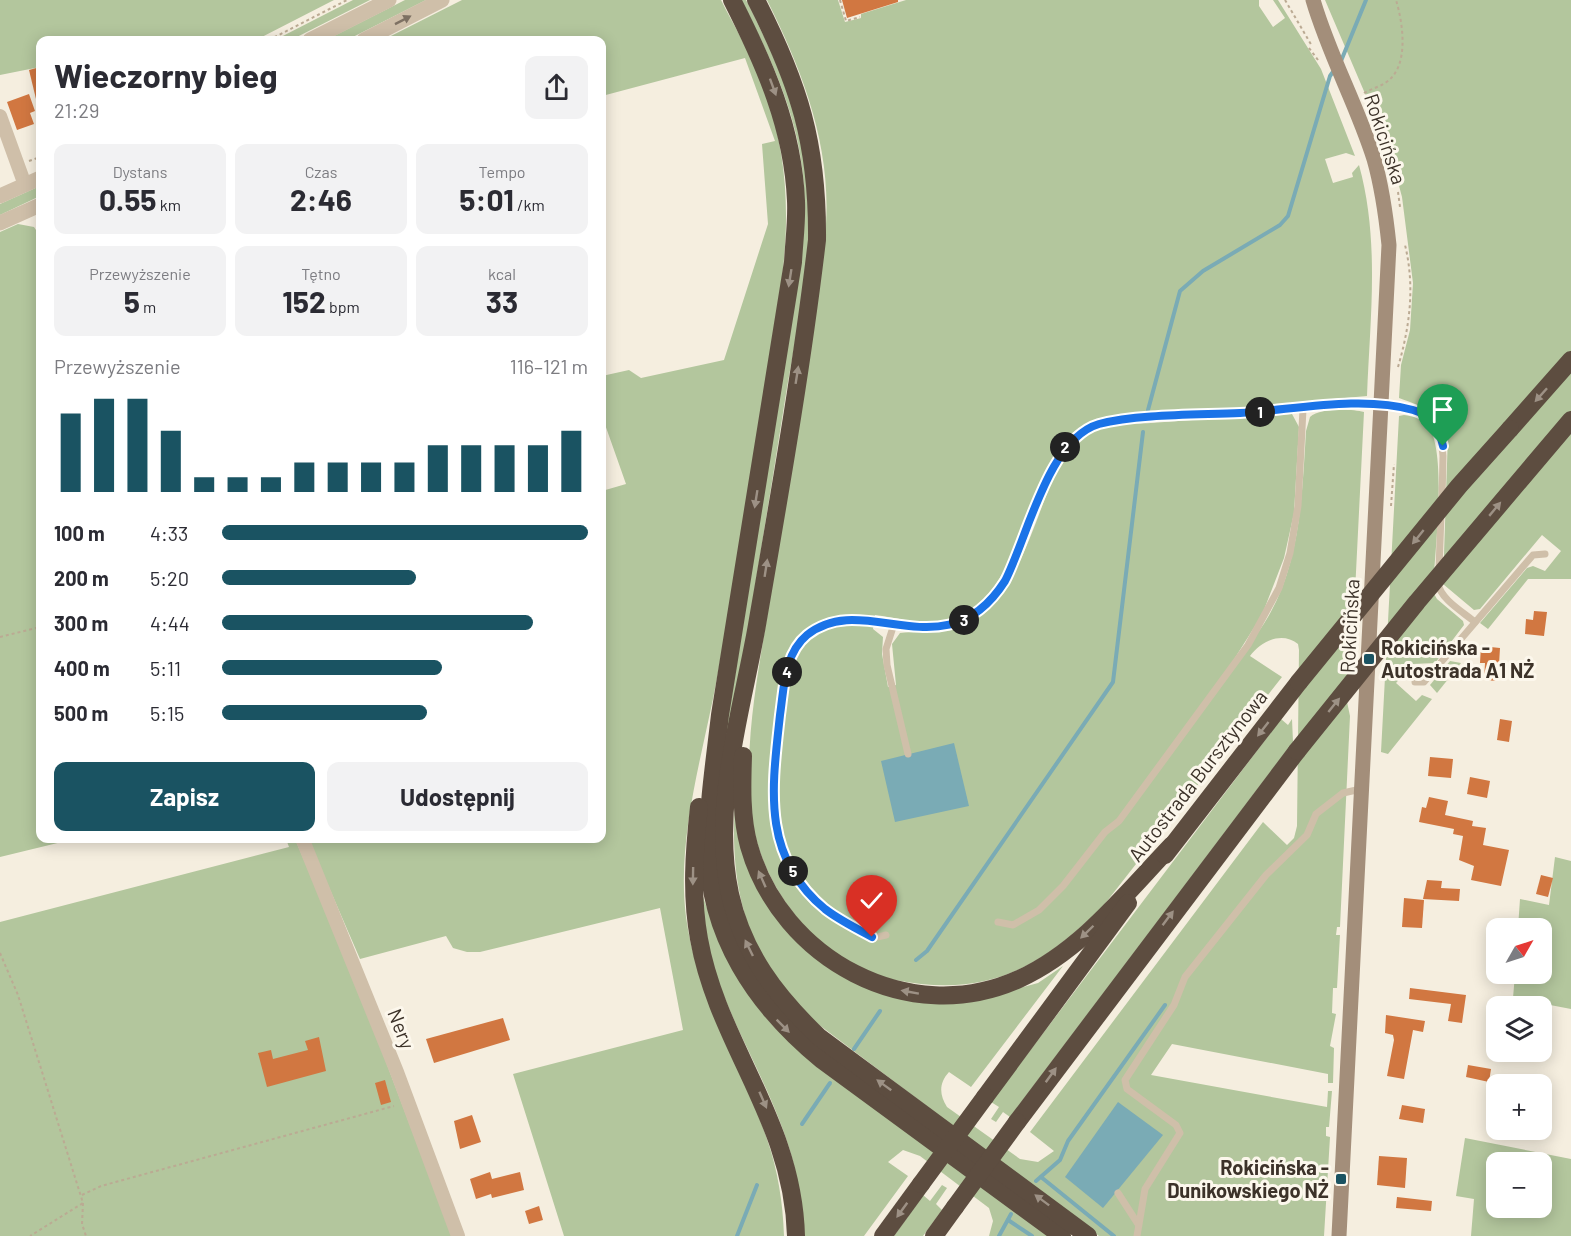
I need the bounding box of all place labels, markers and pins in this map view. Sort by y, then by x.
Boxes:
pin [1417,384,1468,446]
pin: 1 [1245,397,1275,427]
pin: 2 [1050,432,1080,462]
pin: 3 [949,605,979,635]
place label: Rokicińska - Autostrada A1 NŻ [1381,635,1534,682]
marker: Rokicińska - Autostrada A1 NŻ [1362,652,1376,666]
pin: 4 [772,657,802,687]
pin: 5 [778,856,808,886]
pin [846,875,897,937]
place label: Rokicińska - Dunikowskiego NŻ [1167,1155,1329,1202]
marker: Rokicińska - Dunikowskiego NŻ [1334,1172,1348,1186]

